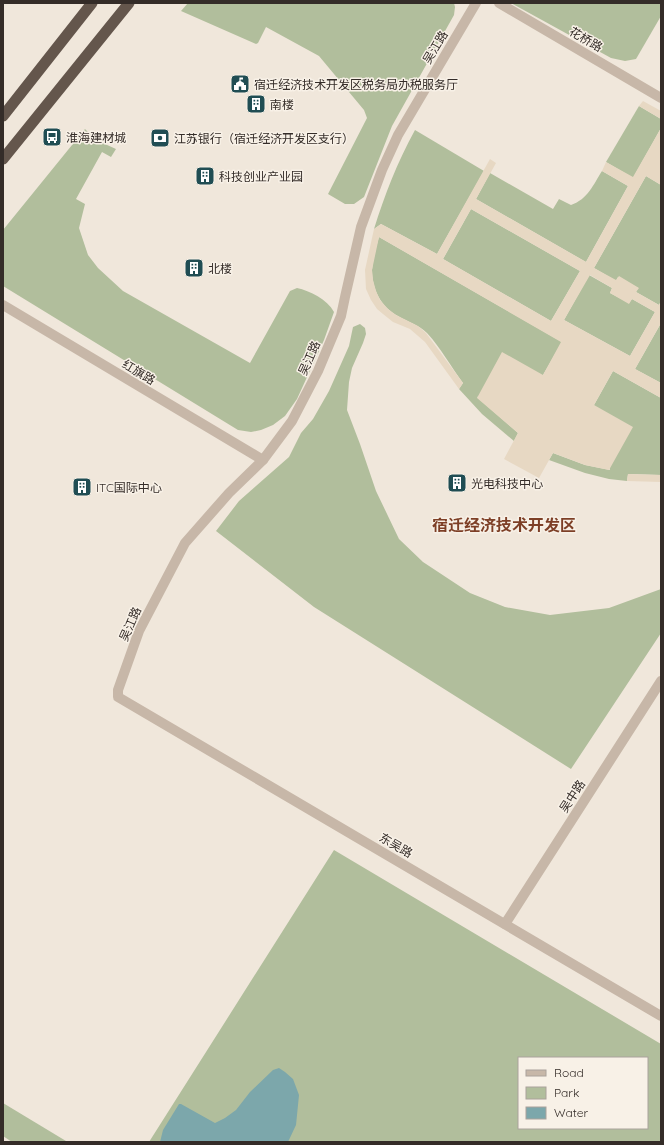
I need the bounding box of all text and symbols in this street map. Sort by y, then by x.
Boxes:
street label: 花桥路 [567,24,605,54]
street label: 吴江路 [419,28,451,66]
public building icon: 宿迁经济技术开发区税务局办税服务厅 [229,73,251,95]
place label: 宿迁经济技术开发区税务局办税服务厅 [254,77,458,92]
building icon: 南楼 [245,93,267,115]
place label: 南楼 [270,97,294,112]
bus stop icon: 淮海建材城 [41,126,63,148]
bank icon: 江苏银行（宿迁经济开发区支行） [149,127,171,149]
place label: 淮海建材城 [66,130,126,145]
place label: 江苏银行（宿迁经济开发区支行） [174,131,354,146]
building icon: 科技创业产业园 [194,165,216,187]
place label: 科技创业产业园 [219,169,303,184]
building icon: 北楼 [183,257,205,279]
place label: 北楼 [208,261,232,276]
street label: 吴江路 [295,338,323,378]
street label: 红旗路 [120,356,158,388]
building icon: 光电科技中心 [446,472,468,494]
building icon: ITC国际中心 [71,476,93,498]
place label: 光电科技中心 [471,476,543,491]
place label: ITC国际中心 [96,480,162,495]
district label: 宿迁经济技术开发区 [432,515,576,535]
street label: 吴江路 [116,604,144,644]
street label: 吴中路 [556,777,588,815]
street label: 东吴路 [377,830,415,860]
legend [518,1057,648,1129]
text: Road [554,1065,584,1080]
text: Park [554,1085,579,1100]
text: Water [554,1105,589,1120]

